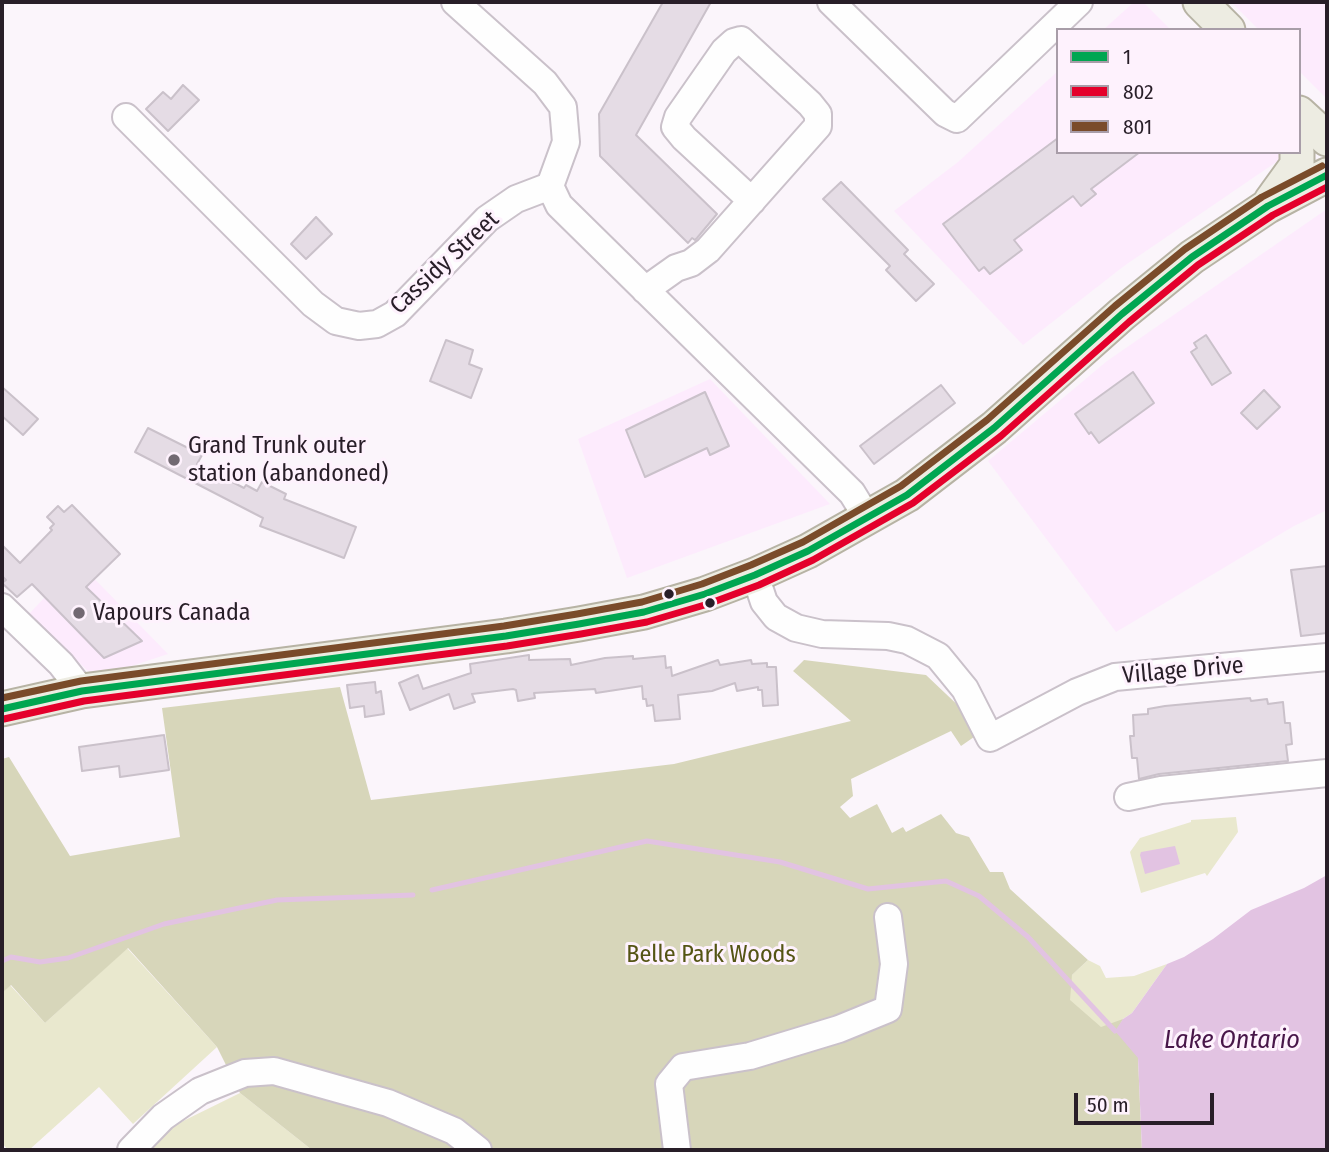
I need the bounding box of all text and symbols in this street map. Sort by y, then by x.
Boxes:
legend [1056,28,1301,154]
text: 1 [1123,44,1131,70]
text: 802 [1123,79,1153,105]
text: 801 [1123,114,1152,140]
street label: Cassidy Street [385,205,505,321]
place label: Grand Trunk outer station (abandoned) [188,432,388,488]
marker: Grand Trunk outer station (abandoned) [166,452,182,468]
unlabelled marker [662,587,676,601]
unlabelled marker [703,596,717,610]
place label: Vapours Canada [93,599,251,627]
marker: Vapours Canada [71,605,87,621]
street label: Village Drive [1121,651,1245,691]
park label: Belle Park Woods [626,941,796,969]
water label: Lake Ontario [1164,1025,1300,1057]
scale bar [1077,1078,1217,1122]
text: 50 m [1087,1092,1129,1118]

